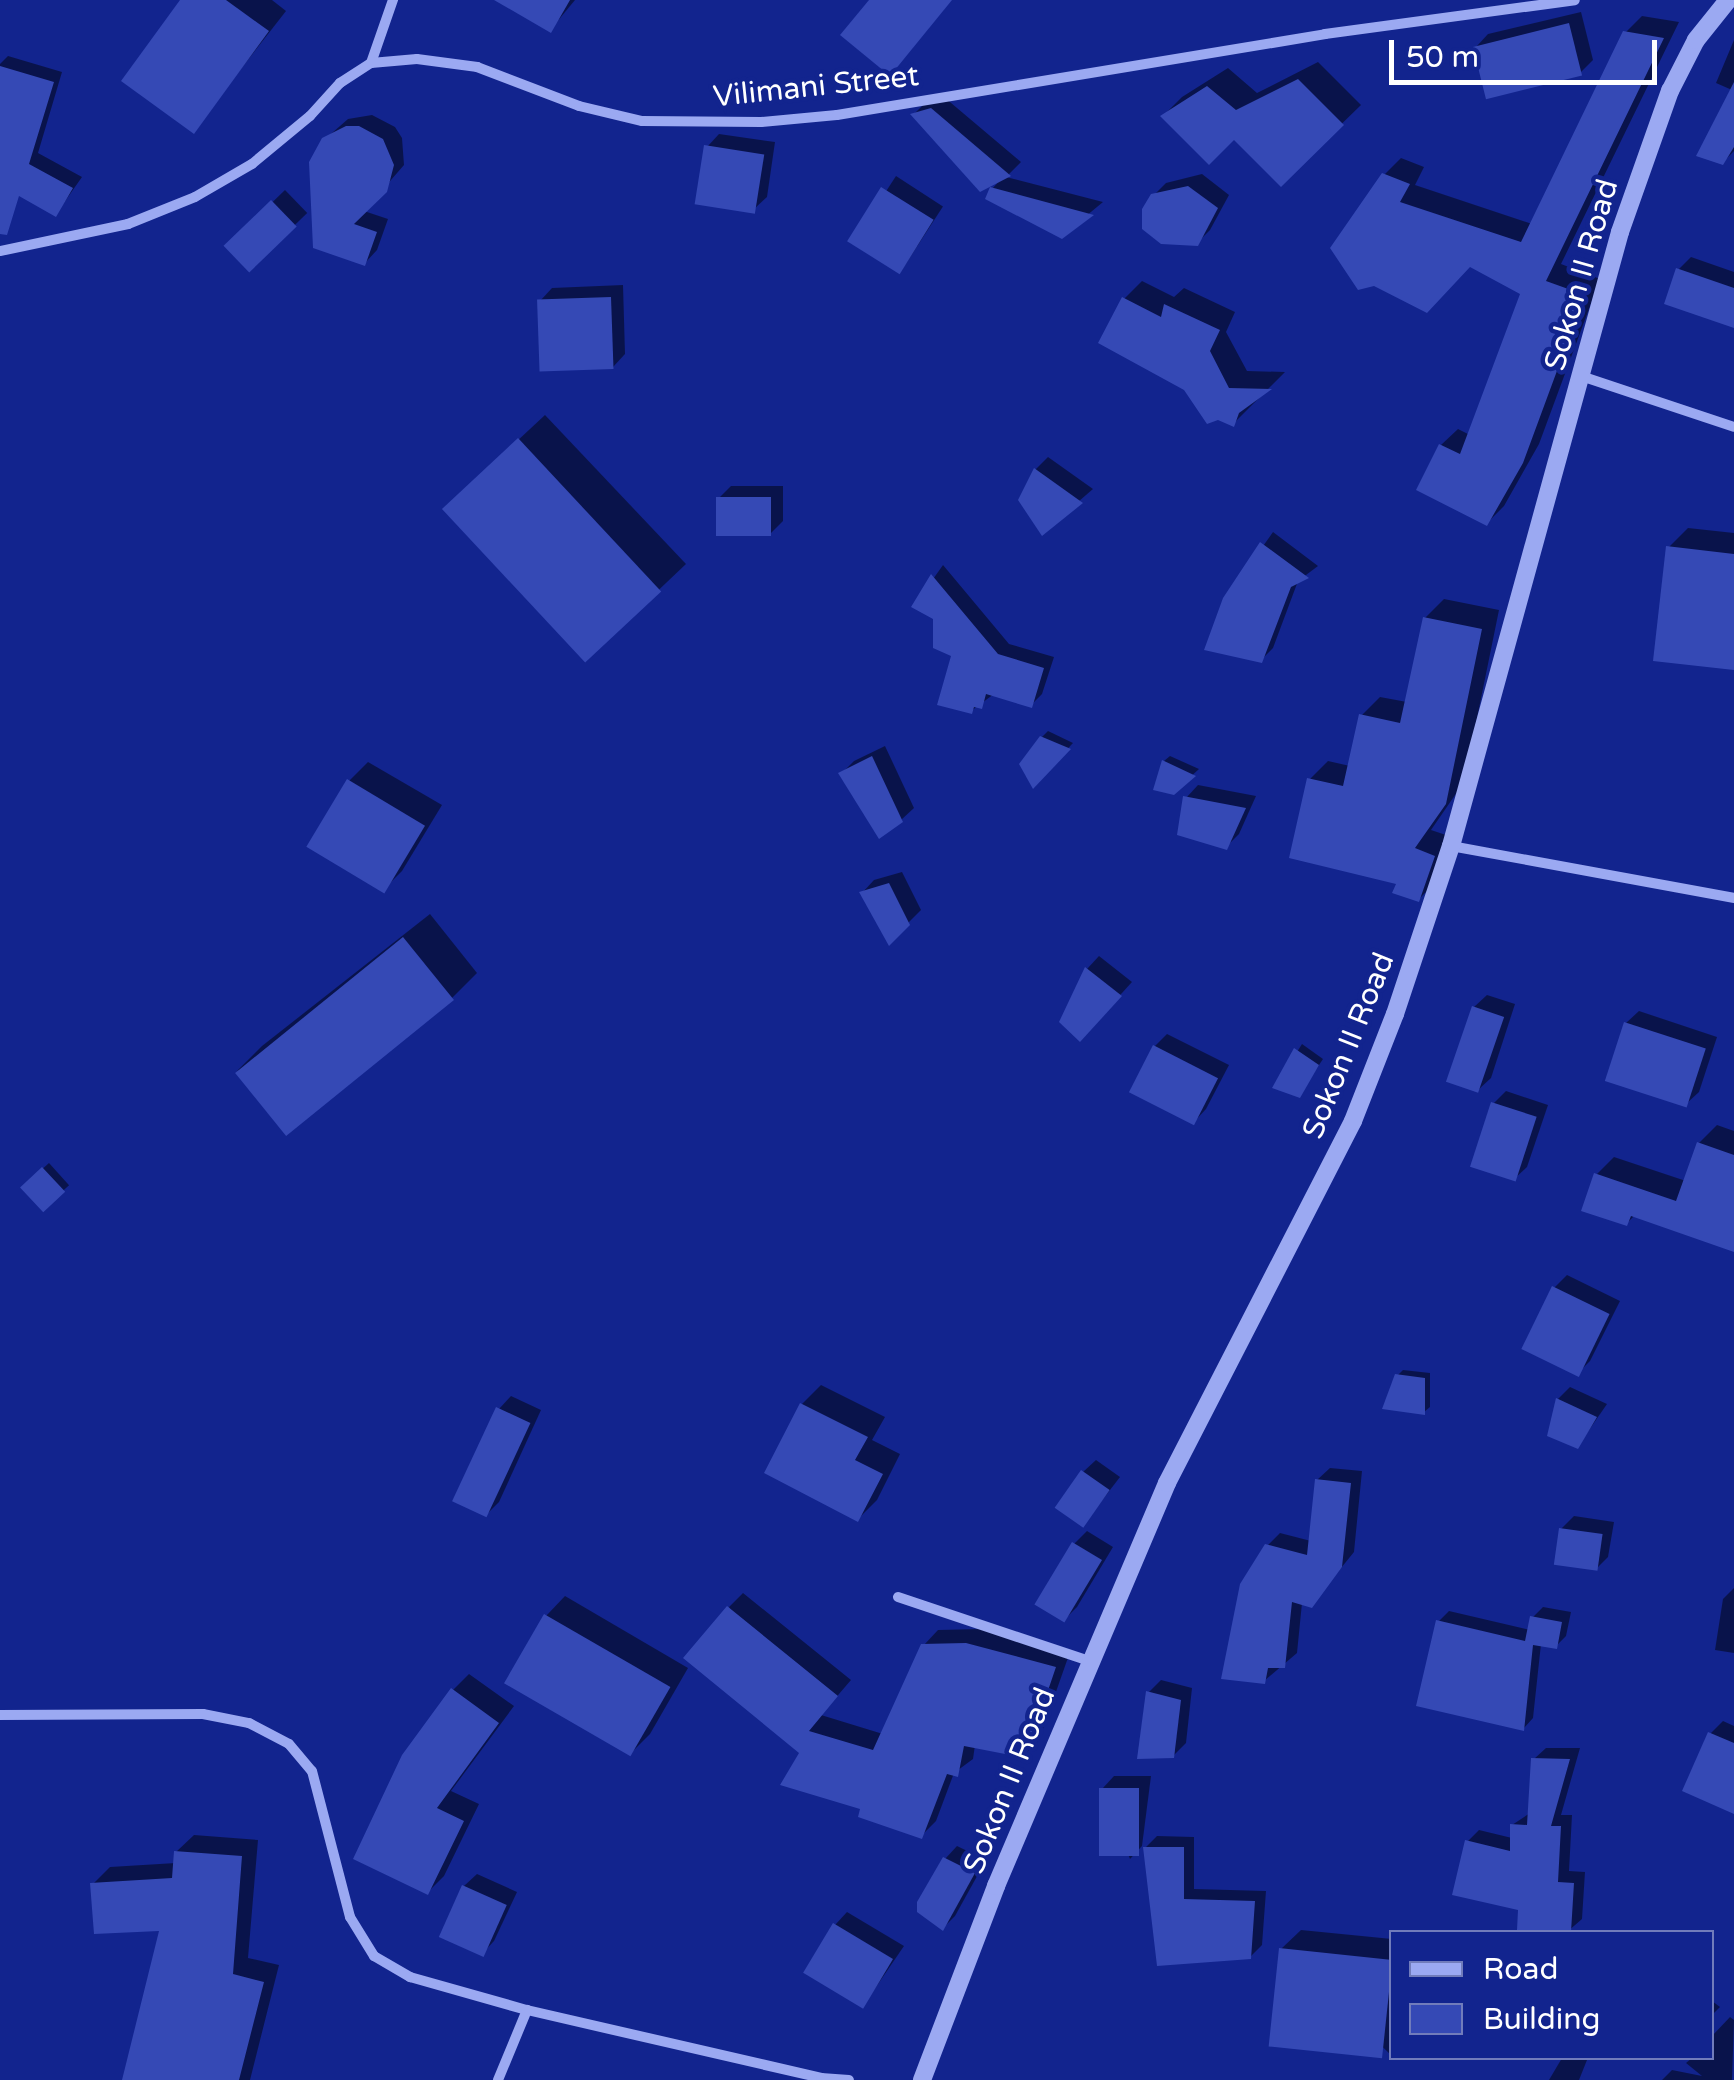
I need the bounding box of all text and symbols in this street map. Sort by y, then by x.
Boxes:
scale bar [1394,20,1662,82]
text: 50 m [1406,39,1479,76]
street label: Vilimani Street [711,58,921,116]
street label: Sokon II Road [1537,175,1627,375]
street label: Sokon II Road [1295,948,1403,1144]
street label: Sokon II Road [956,1683,1064,1879]
legend [1389,1930,1714,2060]
text: Road [1483,1951,1558,1988]
text: Building [1483,2001,1600,2038]

